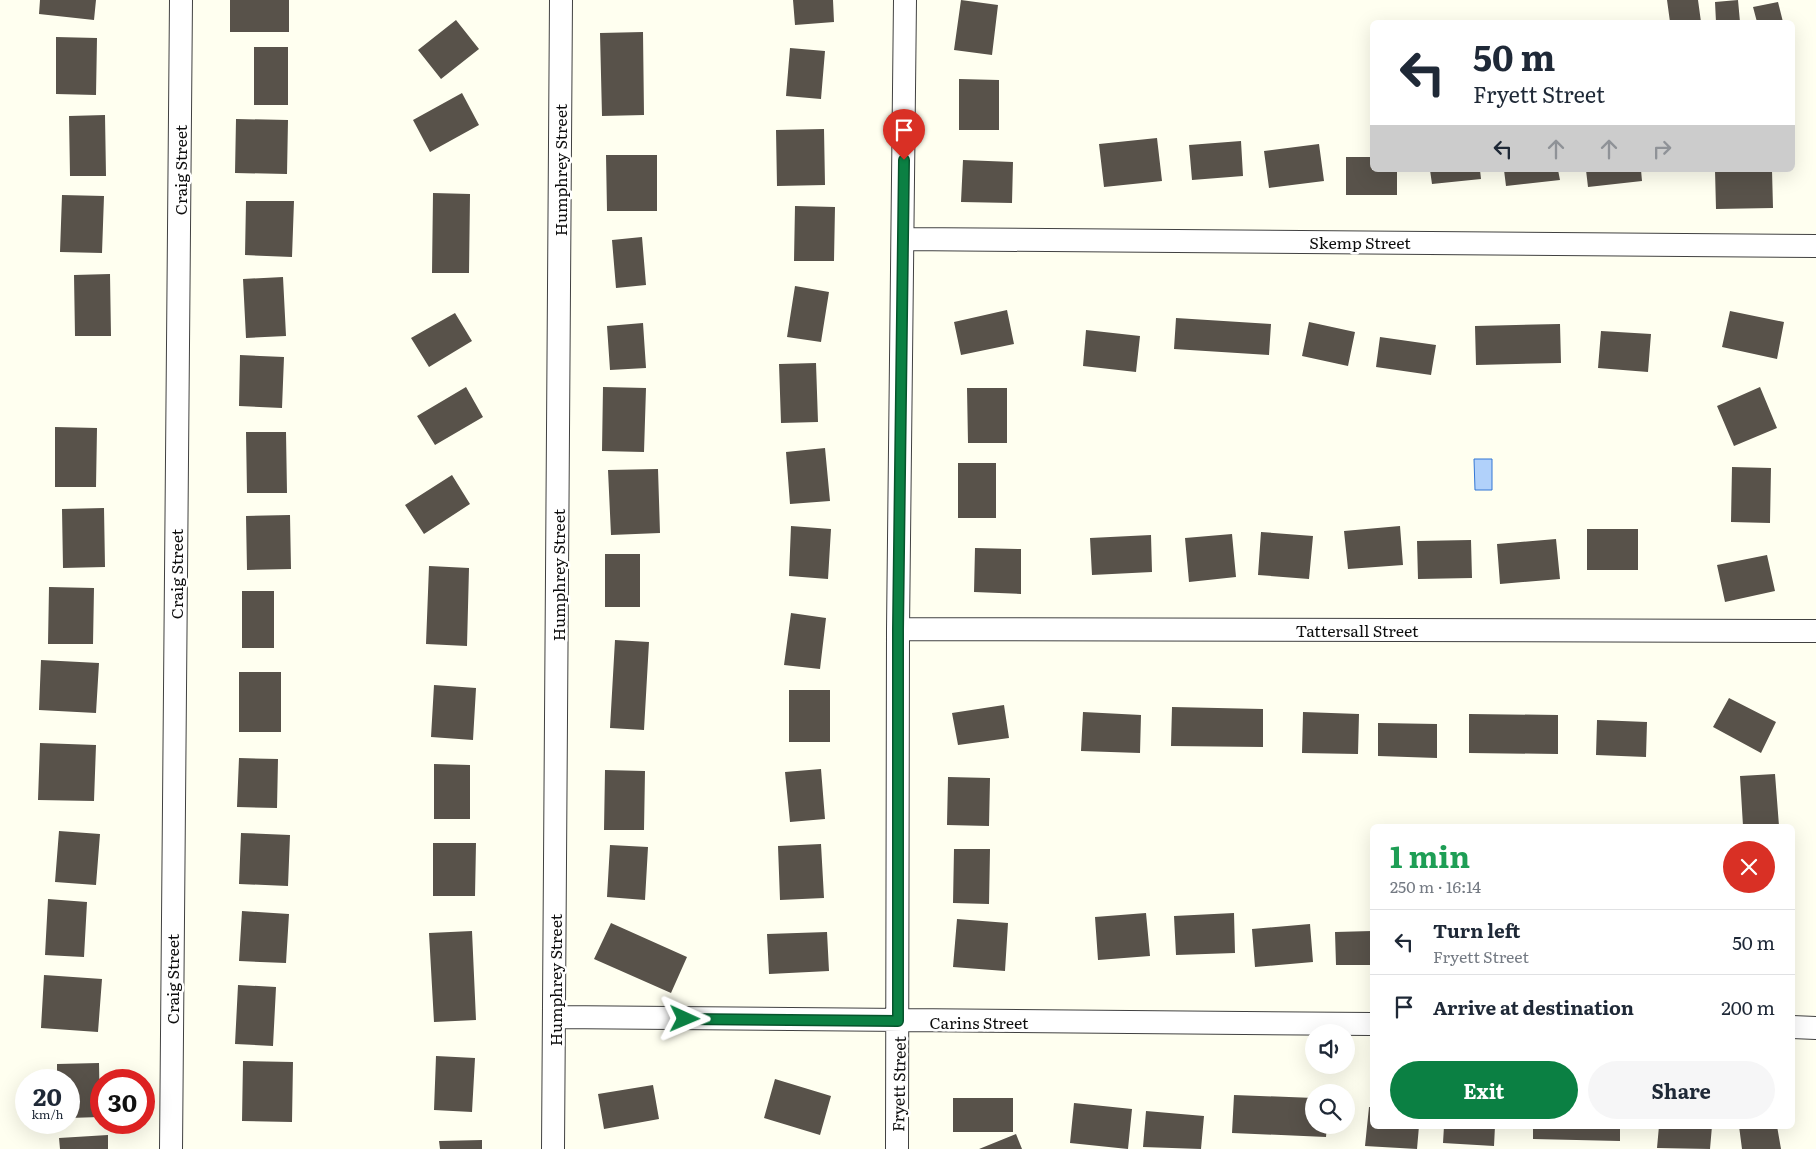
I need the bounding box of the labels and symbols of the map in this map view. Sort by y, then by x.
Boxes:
street label: Humphrey Street [548,103,572,236]
pin [883,109,925,160]
street label: Craig Street [168,124,192,215]
street label: Skemp Street [1309,230,1411,254]
street label: Humphrey Street [546,508,570,641]
street label: Craig Street [164,528,188,619]
street label: Tattersall Street [1296,618,1419,642]
street label: Humphrey Street [543,913,567,1046]
street label: Craig Street [160,933,184,1024]
position arrow [658,992,710,1044]
street label: Carins Street [929,1010,1029,1034]
street label: Fryett Street [885,1035,911,1132]
speed limit sign: 30 [90,1069,155,1134]

